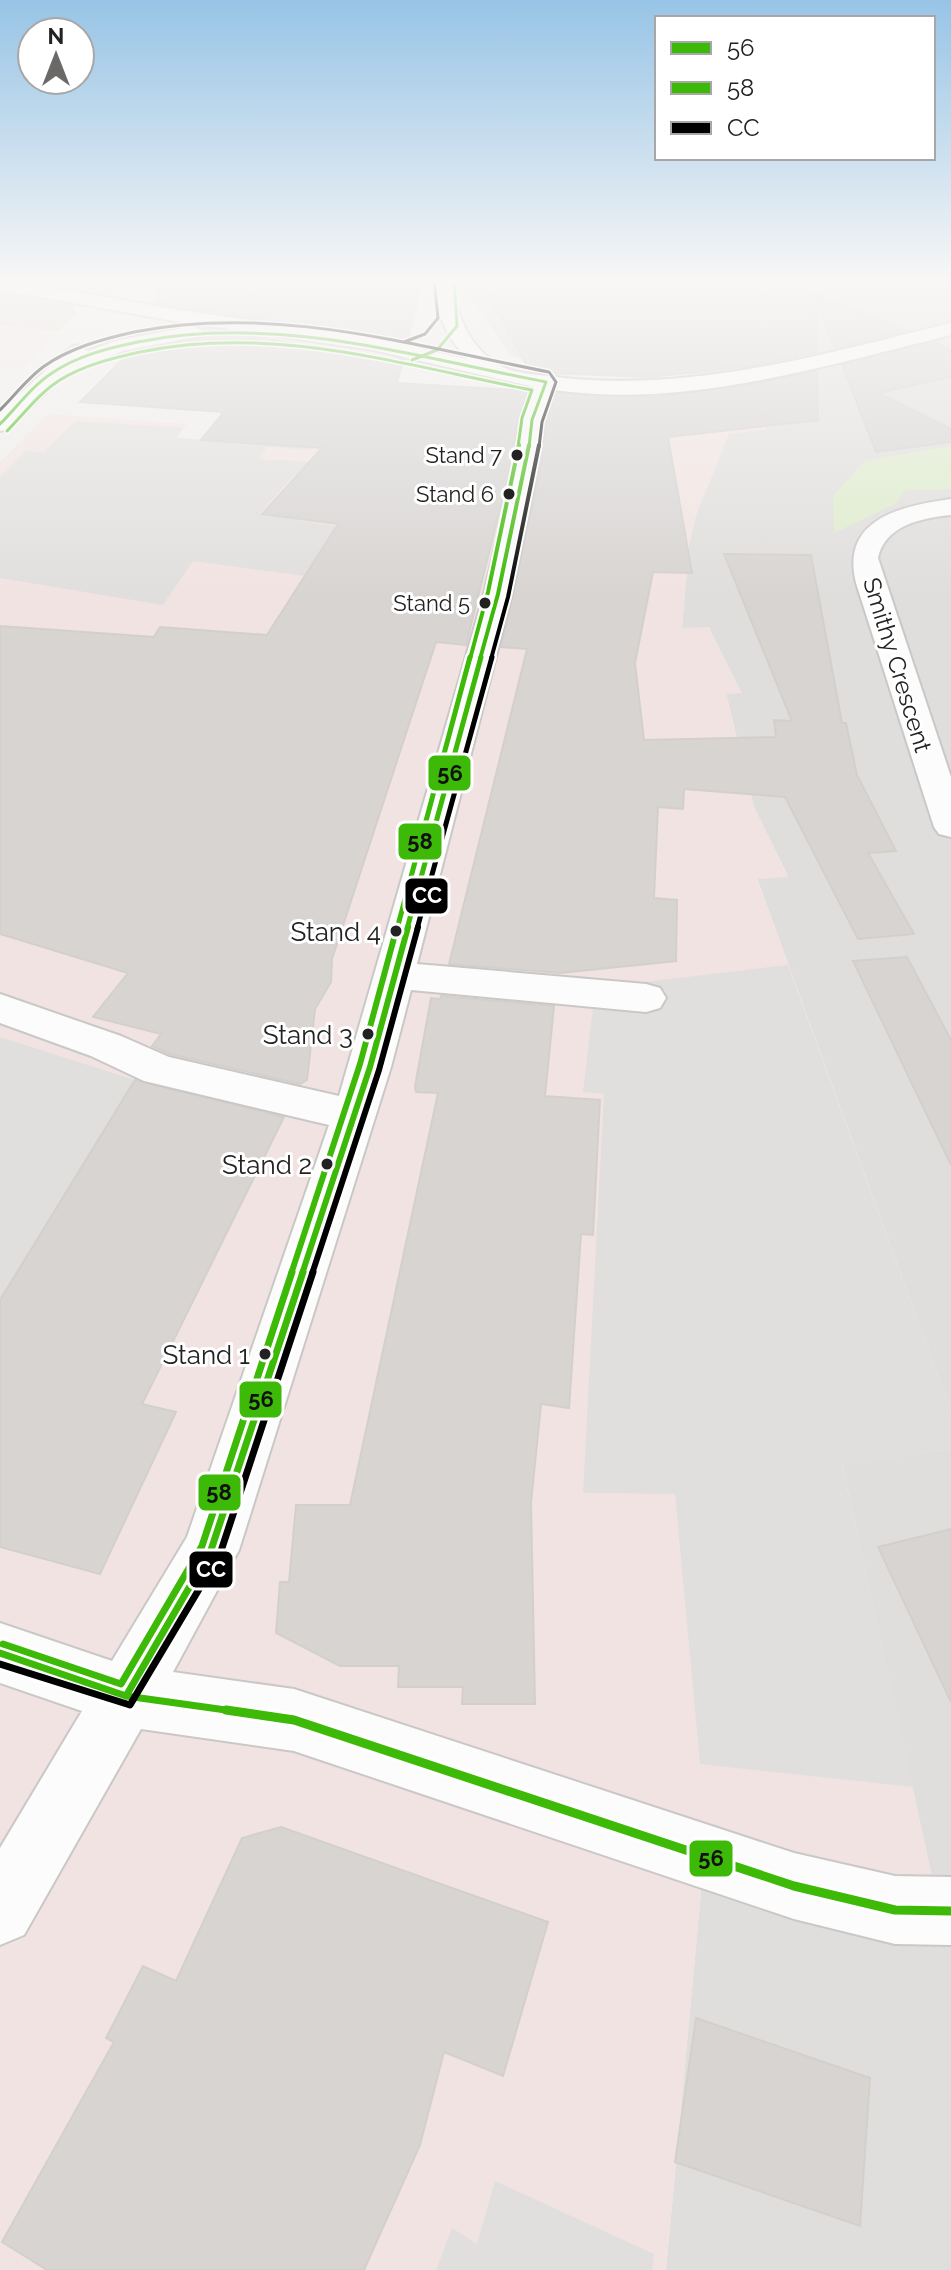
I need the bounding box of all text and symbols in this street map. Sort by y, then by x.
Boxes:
north arrow [16,16,96,96]
legend [655,16,935,160]
text: N [48,23,64,49]
text: 56 [727,33,755,62]
text: 58 [727,73,754,102]
text: CC [727,113,760,142]
place label: Stand 7 [426,442,502,468]
marker: Stand 7 [509,447,525,463]
place label: Stand 6 [416,481,494,507]
marker: Stand 6 [501,486,517,502]
street label: Smithy Crescent [857,574,938,756]
place label: Stand 5 [393,590,470,616]
marker: Stand 5 [477,595,493,611]
line badge: 56 [427,754,472,792]
text: 56 [437,760,463,786]
line badge: 58 [397,822,443,861]
text: 58 [407,828,433,854]
line badge: CC [404,877,449,915]
text: CC [412,882,442,908]
place label: Stand 4 [290,917,381,947]
marker: Stand 4 [388,923,404,939]
place label: Stand 3 [263,1020,353,1050]
marker: Stand 3 [360,1026,376,1042]
place label: Stand 2 [222,1150,312,1180]
marker: Stand 2 [319,1156,335,1172]
place label: Stand 1 [162,1340,250,1370]
marker: Stand 1 [257,1346,273,1362]
line badge: 56 [238,1380,283,1419]
text: 56 [248,1386,274,1412]
line badge: 58 [197,1473,242,1512]
text: 58 [206,1479,232,1505]
line badge: CC [188,1550,234,1589]
text: CC [196,1556,226,1582]
line badge: 56 [688,1839,734,1878]
text: 56 [698,1845,724,1871]

